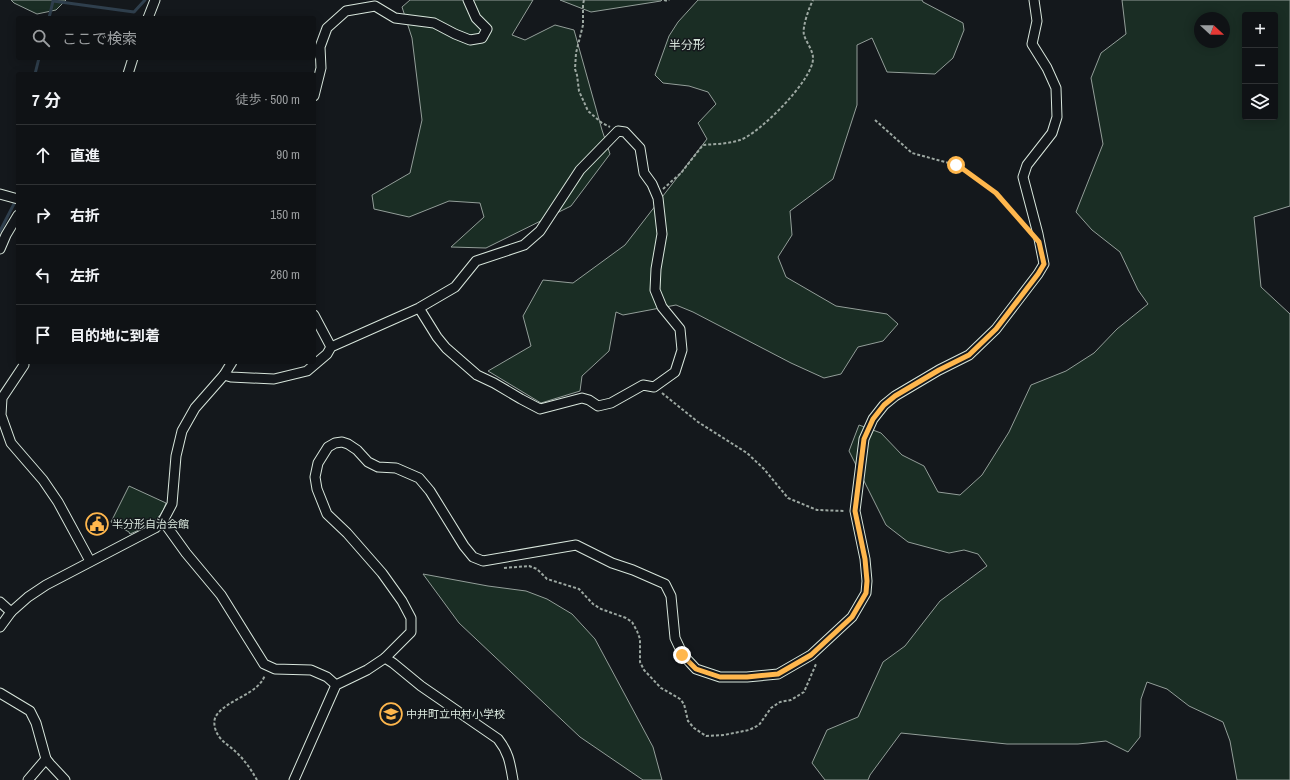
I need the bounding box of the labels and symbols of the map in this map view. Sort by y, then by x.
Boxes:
north arrow [1194,12,1230,48]
district label: 半分形 [669,37,705,53]
route start [947,156,965,174]
public building icon: 半分形自治会館 [84,511,110,537]
place label: 半分形自治会館 [112,517,189,531]
route end [673,646,691,664]
school or university icon: 中井町立中村小学校 [378,701,404,727]
place label: 中井町立中村小学校 [406,707,505,721]

